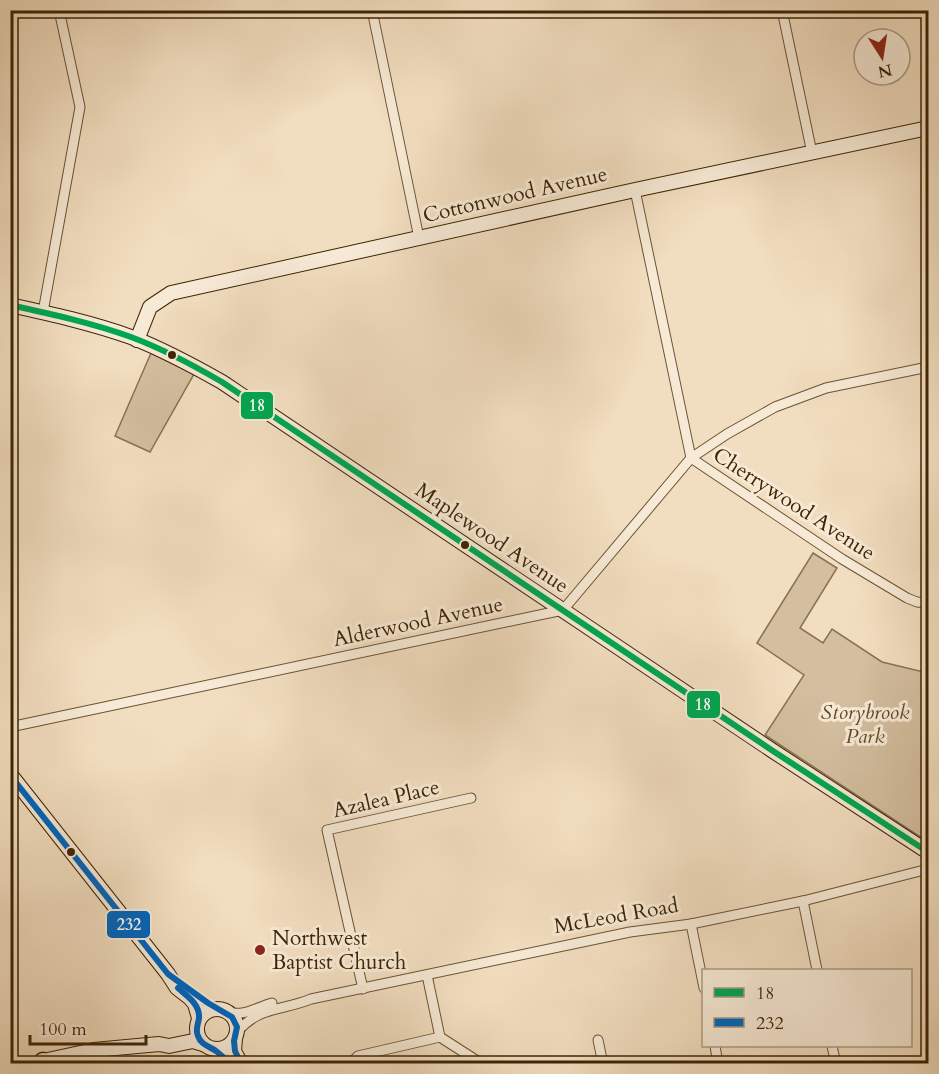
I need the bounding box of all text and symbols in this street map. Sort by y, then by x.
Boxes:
north arrow [852,27,912,87]
text: N [876,58,894,83]
street label: Cottonwood Avenue [420,160,610,230]
unlabelled marker [166,349,178,361]
line badge: 18 [240,391,274,420]
text: 18 [249,395,265,417]
street label: Cherrywood Avenue [707,441,881,567]
street label: Maplewood Avenue [410,476,574,600]
unlabelled marker [459,539,471,551]
street label: Alderwood Avenue [330,590,506,654]
line badge: 18 [686,690,721,719]
text: 18 [695,694,711,716]
park label: Storybrook Park [821,698,910,751]
street label: Azalea Place [330,773,442,825]
unlabelled marker [65,846,77,858]
street label: McLeod Road [551,891,681,941]
line badge: 232 [106,910,151,939]
text: 232 [117,914,141,936]
place label: Northwest Baptist Church [272,924,407,977]
marker: Northwest Baptist Church [253,943,267,957]
legend [702,969,912,1047]
text: 18 [756,981,774,1006]
scale bar [30,1008,146,1046]
text: 232 [756,1011,784,1036]
text: 100 m [39,1017,87,1042]

